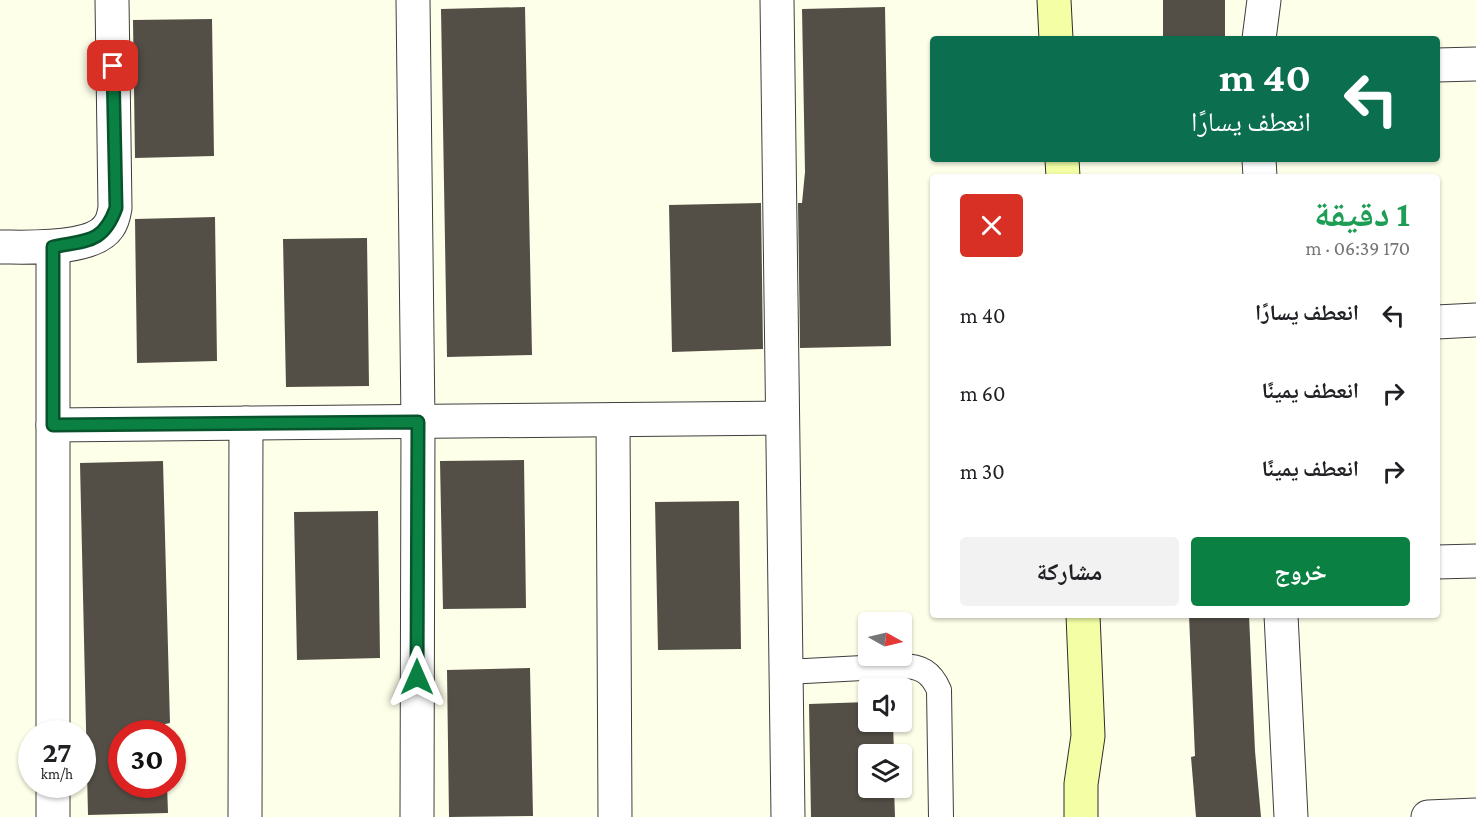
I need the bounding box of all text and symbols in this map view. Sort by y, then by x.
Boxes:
pin [87,40,138,91]
icon: arrive [96,49,129,82]
text: 40 m [1219,53,1311,100]
icon: left [1332,60,1410,138]
text: انعطف يسارًا [1191,107,1311,137]
button: close [960,194,1023,257]
text: 1 دقيقة [1314,194,1410,234]
text: 170 m · 06:39 [1305,237,1410,259]
icon: left [1377,299,1410,332]
text: انعطف يسارًا [1255,300,1359,325]
text: 40 m [960,303,1006,328]
icon: right [1377,377,1410,410]
text: انعطف يمينًا [1261,378,1359,403]
text: 60 m [960,381,1005,406]
icon: right [1377,455,1410,488]
text: انعطف يمينًا [1261,456,1359,481]
text: 30 m [960,459,1005,484]
button: مشاركة [960,537,1179,606]
button: خروج [1191,537,1410,606]
north arrow [858,612,912,666]
map controls [858,612,912,798]
position arrow [385,645,449,709]
button: sound [858,678,912,732]
speed limit sign: 30 [108,720,186,798]
text: 27 [42,735,72,768]
button: layers [858,744,912,798]
text: km/h [41,766,73,782]

